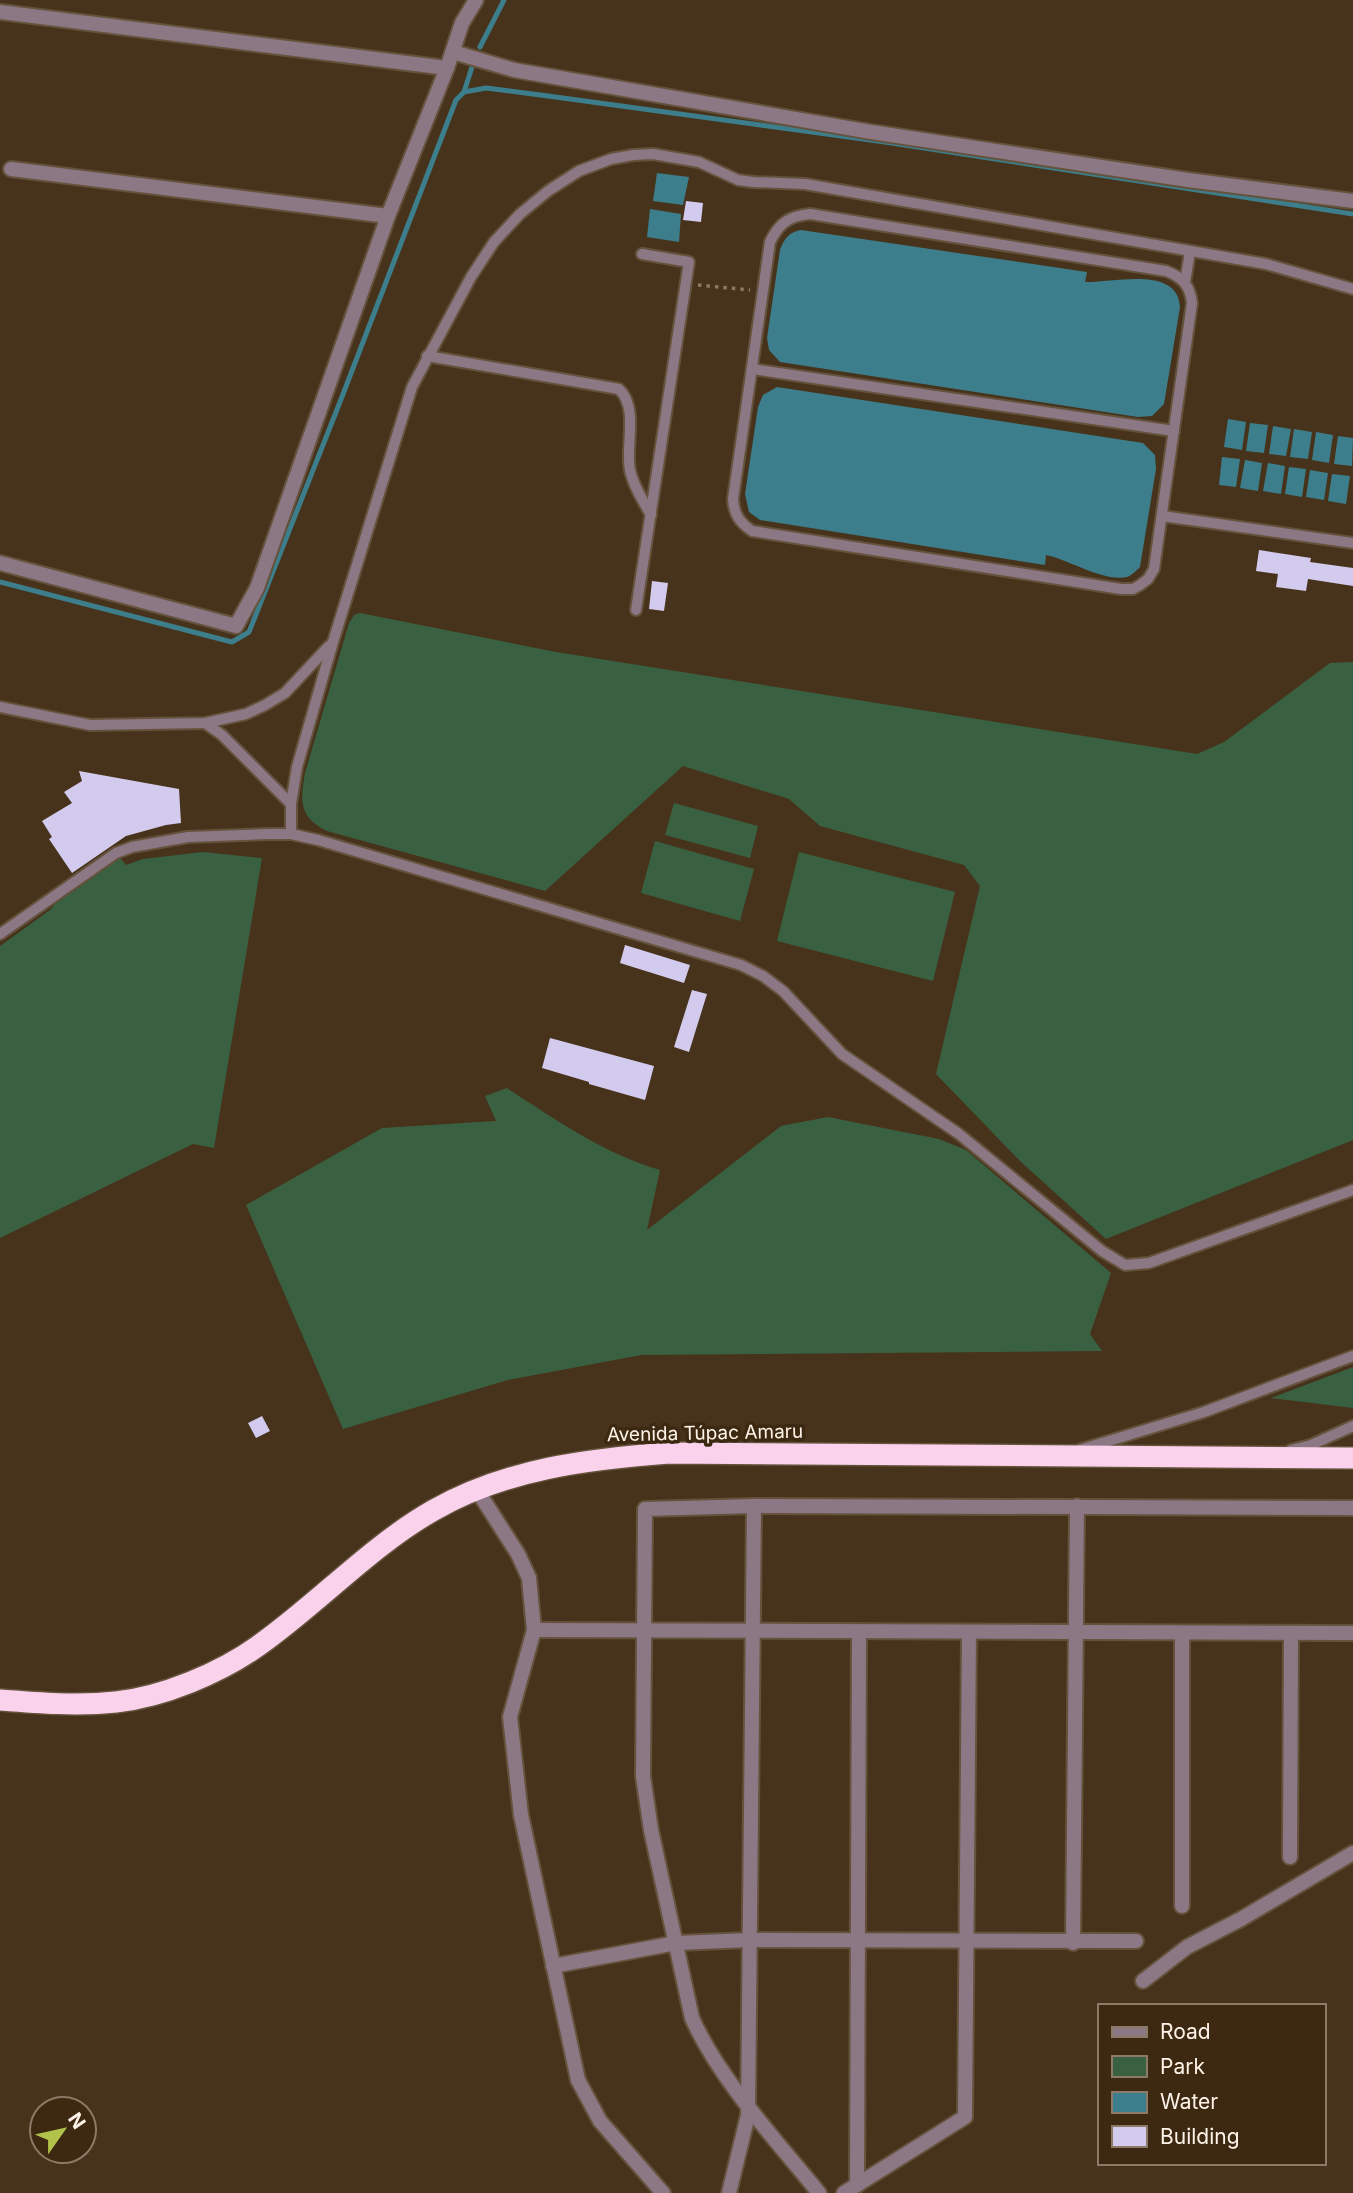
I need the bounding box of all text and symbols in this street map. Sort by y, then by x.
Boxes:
street label: Avenida Túpac Amaru [607,1420,803,1446]
legend [1098,2004,1325,2165]
text: Road [1160,2019,1211,2044]
text: Park [1160,2054,1205,2079]
text: Water [1160,2089,1218,2114]
north arrow [28,2095,98,2165]
text: N [63,2108,90,2133]
text: Building [1160,2124,1240,2149]

